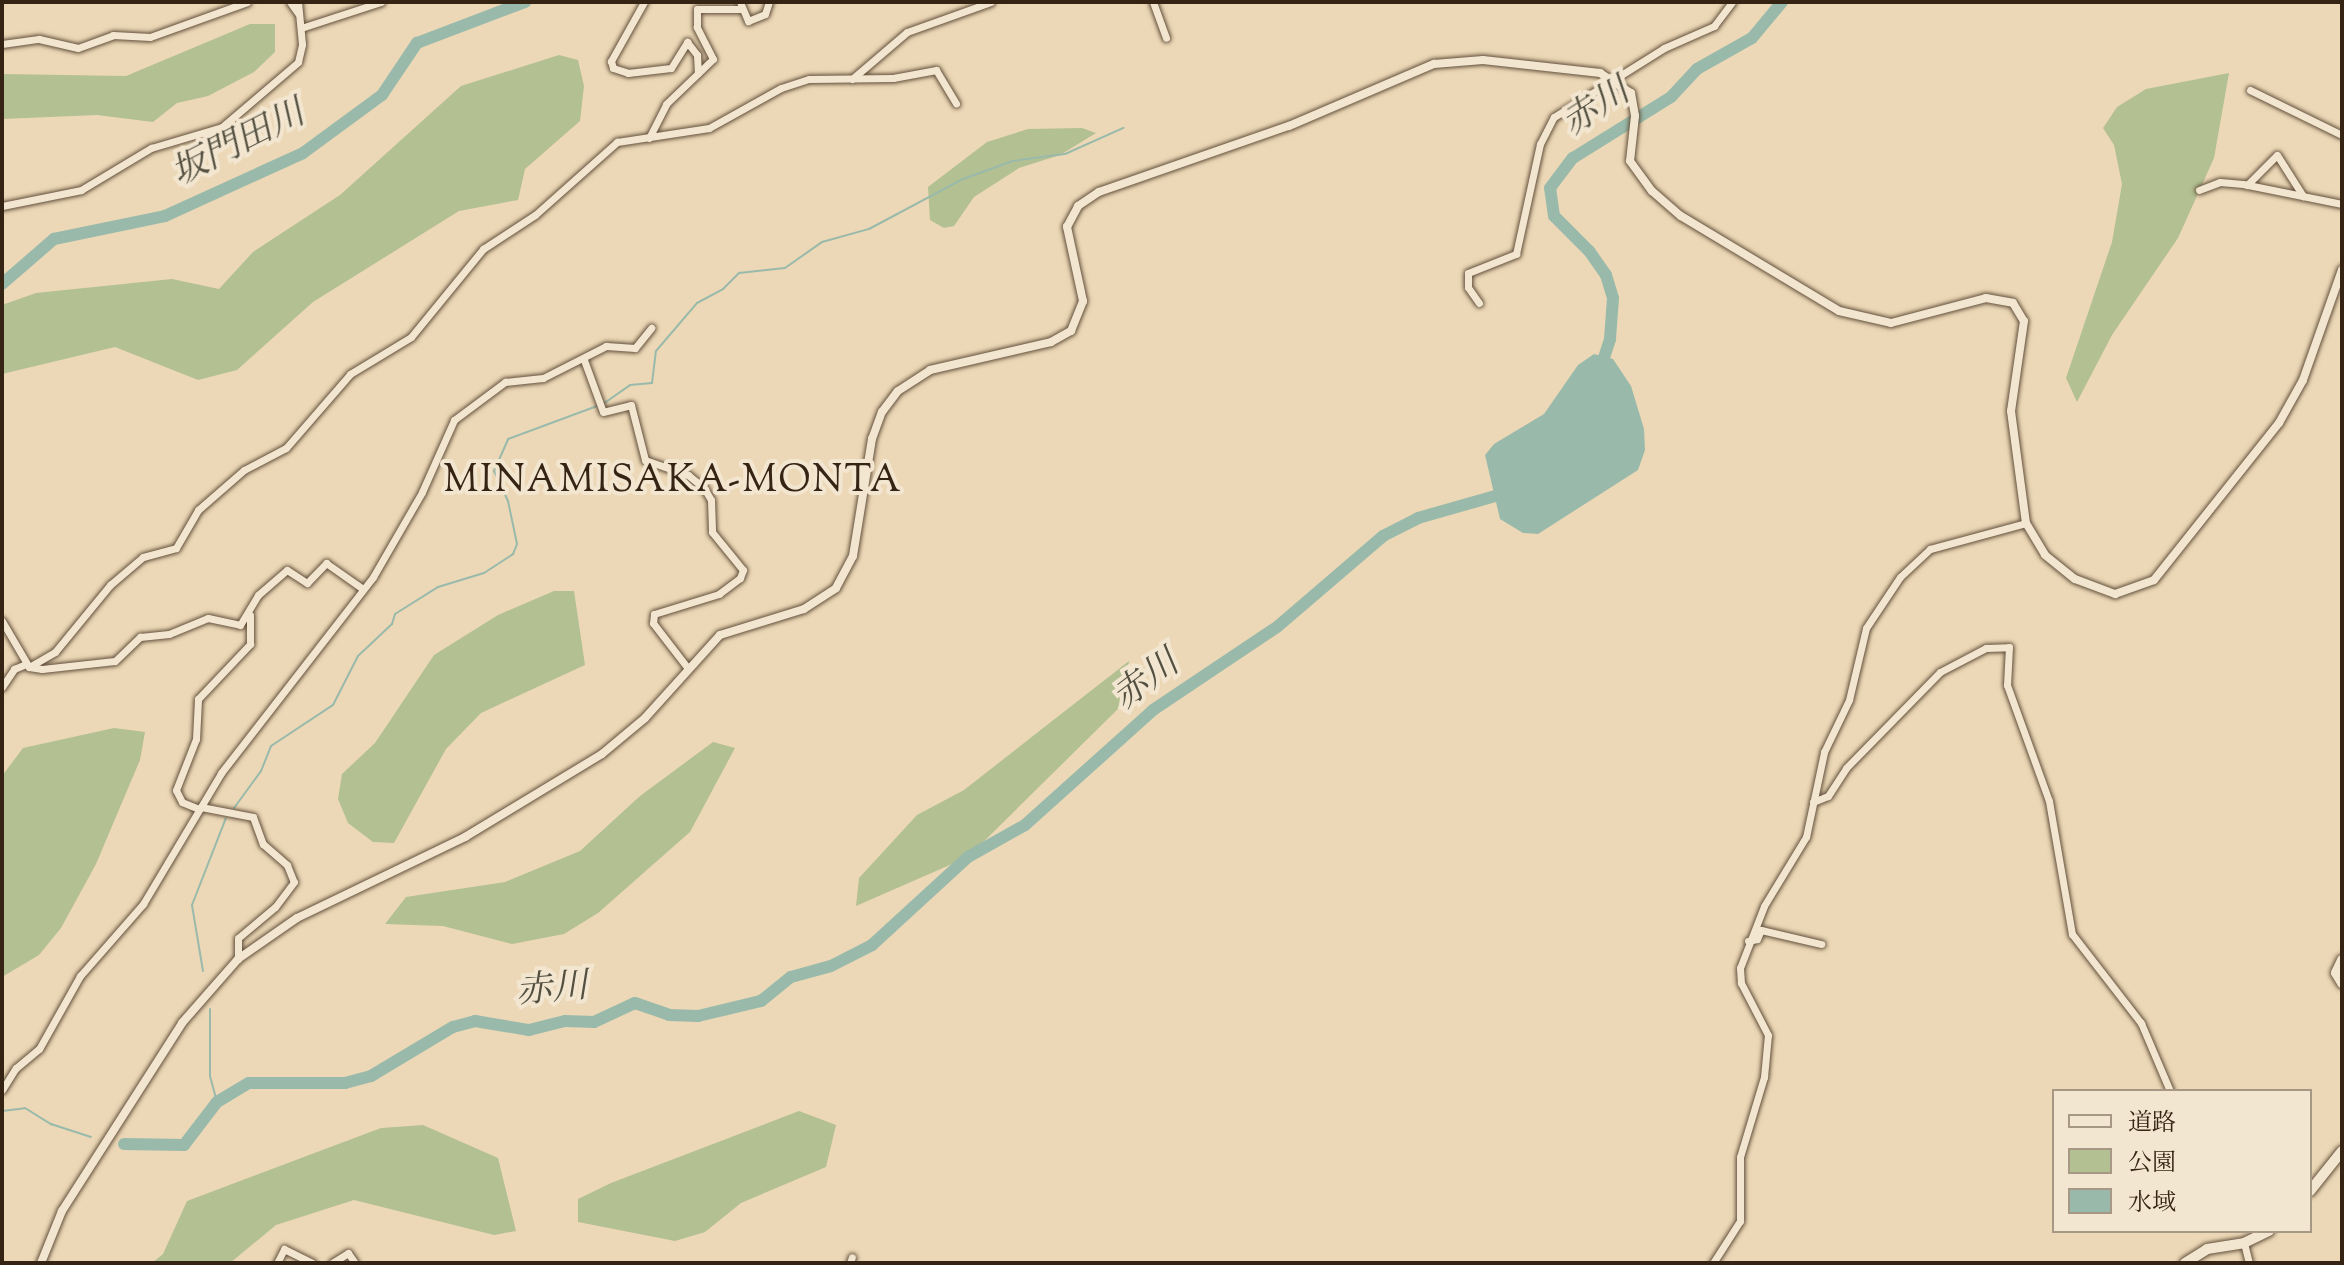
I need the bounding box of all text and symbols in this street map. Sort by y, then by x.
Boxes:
water label: 赤川 [1555,71,1639,147]
water label: 坂門田川 [165,93,313,197]
district label: MINAMISAKA-MONTA [443,460,903,506]
water label: 赤川 [1105,643,1189,721]
water label: 赤川 [514,966,590,1016]
legend [2052,1089,2312,1233]
text: 道路 [2128,1107,2176,1141]
text: 公園 [2128,1147,2176,1181]
text: 水域 [2128,1187,2176,1221]

